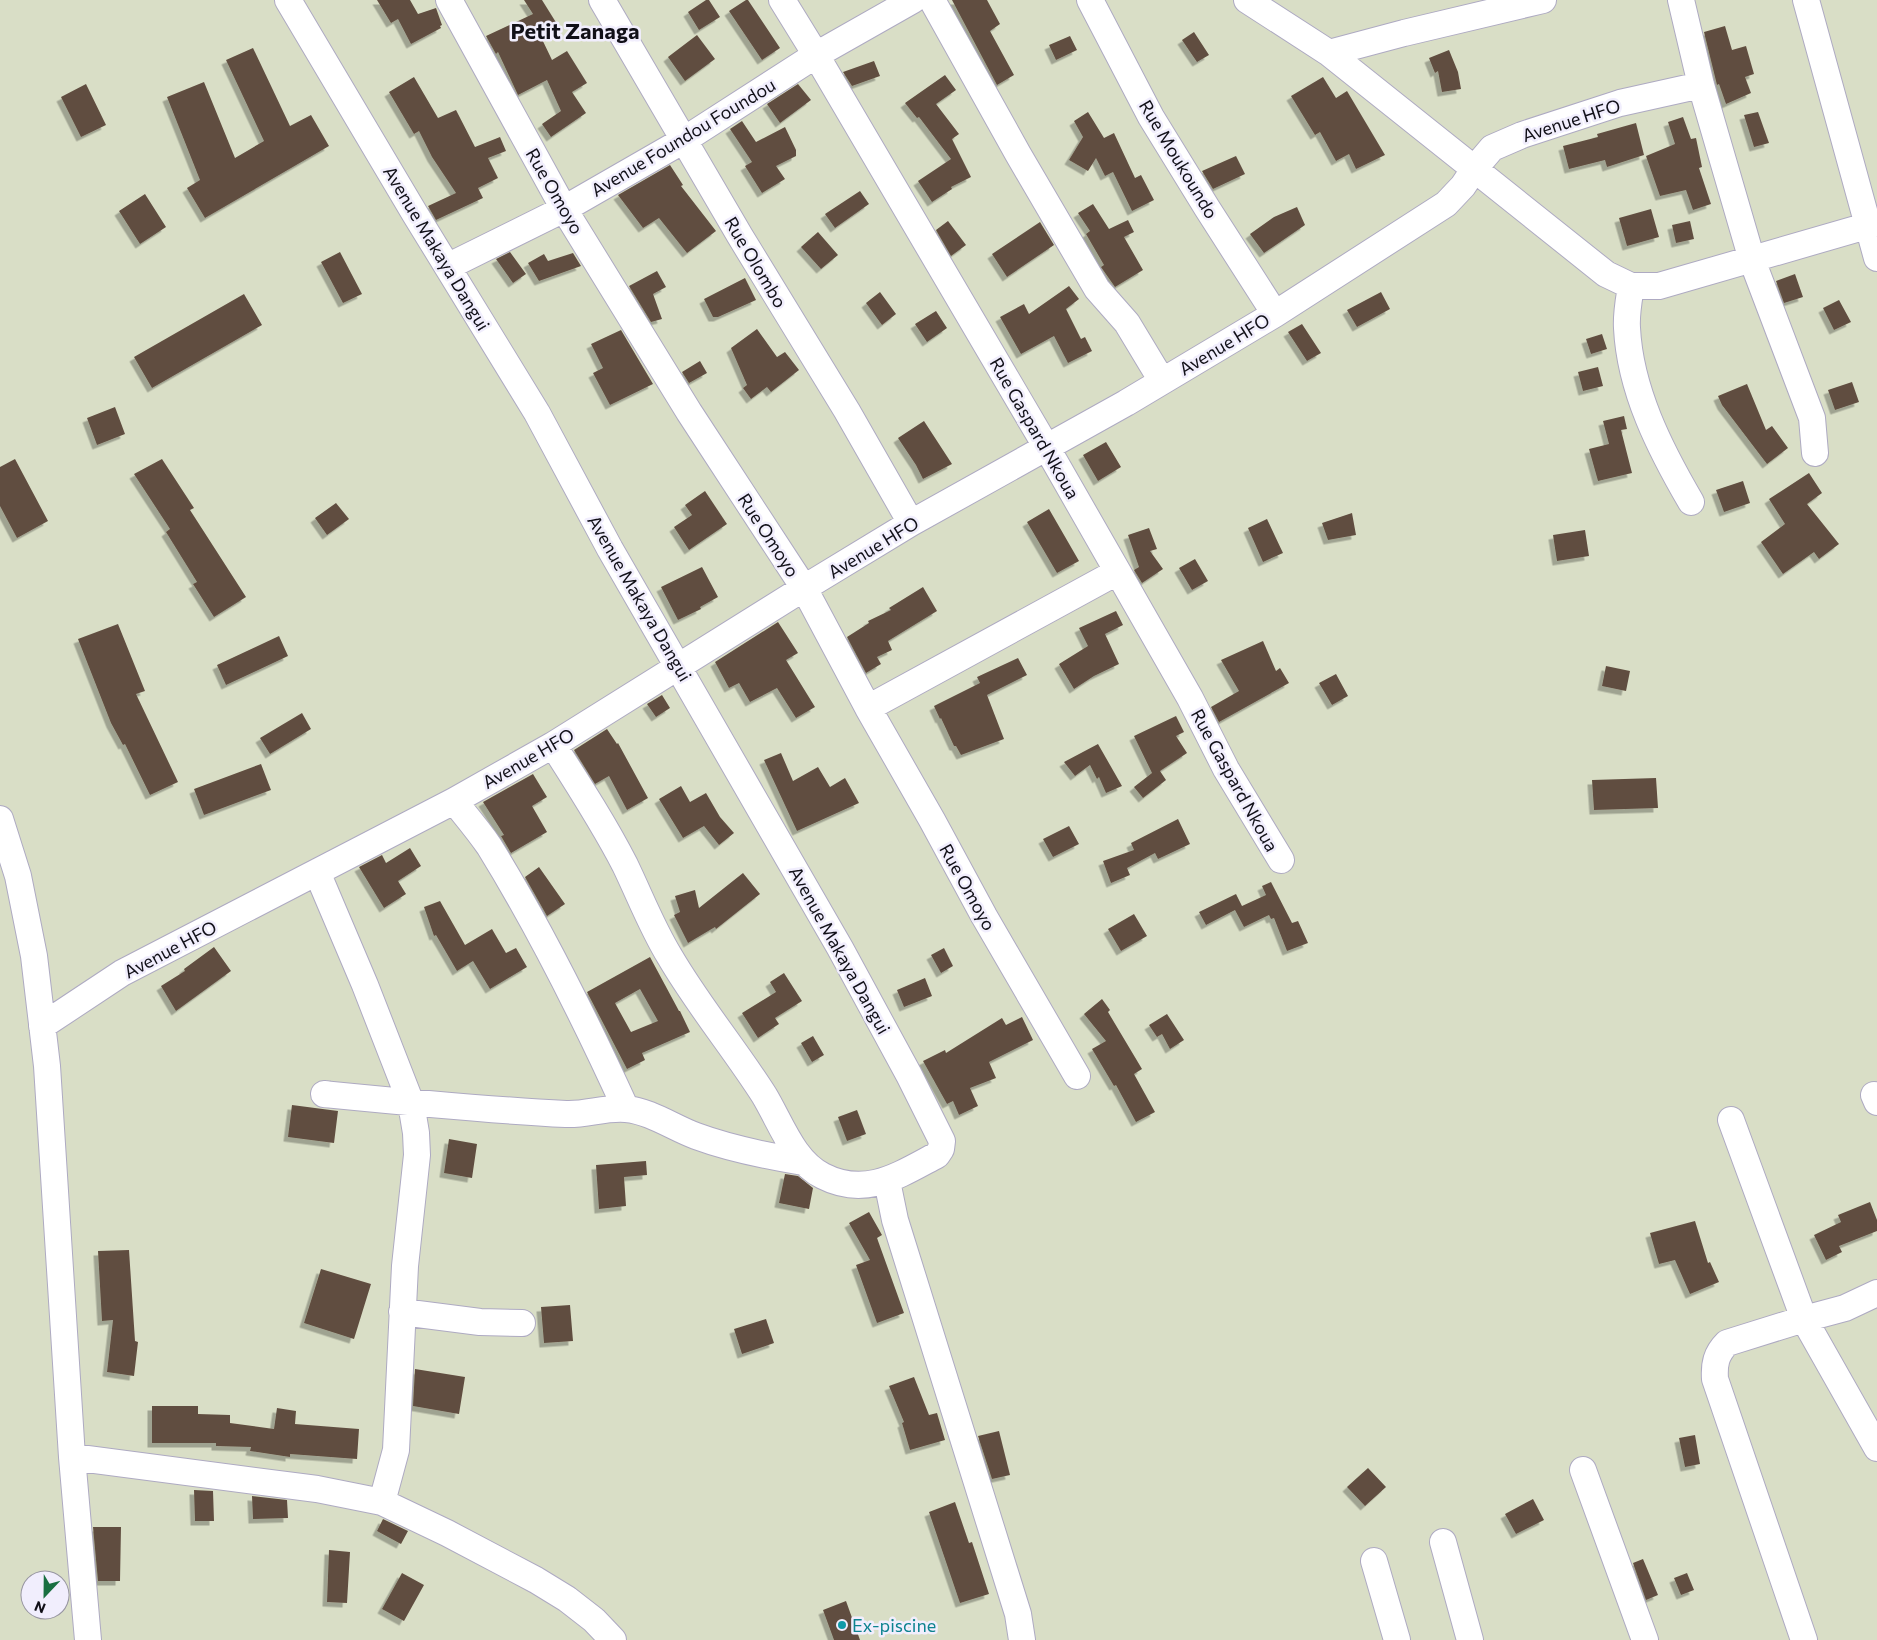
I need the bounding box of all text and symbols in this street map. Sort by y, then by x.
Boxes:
district label: Petit Zanaga [510,17,640,44]
street label: Avenue Foundou Foundou [587,73,779,201]
street label: Avenue HFO [1519,94,1623,146]
street label: Rue Moukoundo [1135,96,1223,222]
street label: Rue Omoyo [522,144,588,238]
street label: Avenue Makaya Dangui [379,162,495,334]
street label: Rue Olombo [720,213,792,311]
street label: Avenue HFO [1175,308,1273,380]
street label: Rue Gaspard Nkoua [986,353,1084,503]
street label: Rue Omoyo [734,489,804,581]
street label: Avenue Makaya Dangui [583,511,697,685]
street label: Avenue HFO [824,511,922,583]
street label: Rue Gaspard Nkoua [1187,705,1283,855]
street label: Avenue HFO [478,723,578,793]
street label: Rue Omoyo [935,840,1001,934]
street label: Avenue Makaya Dangui [785,862,895,1038]
street label: Avenue HFO [120,915,220,983]
north arrow [20,1570,70,1620]
text: N [32,1598,48,1617]
place label: Ex-piscine [852,1614,936,1636]
marker: Ex-piscine [836,1619,848,1631]

